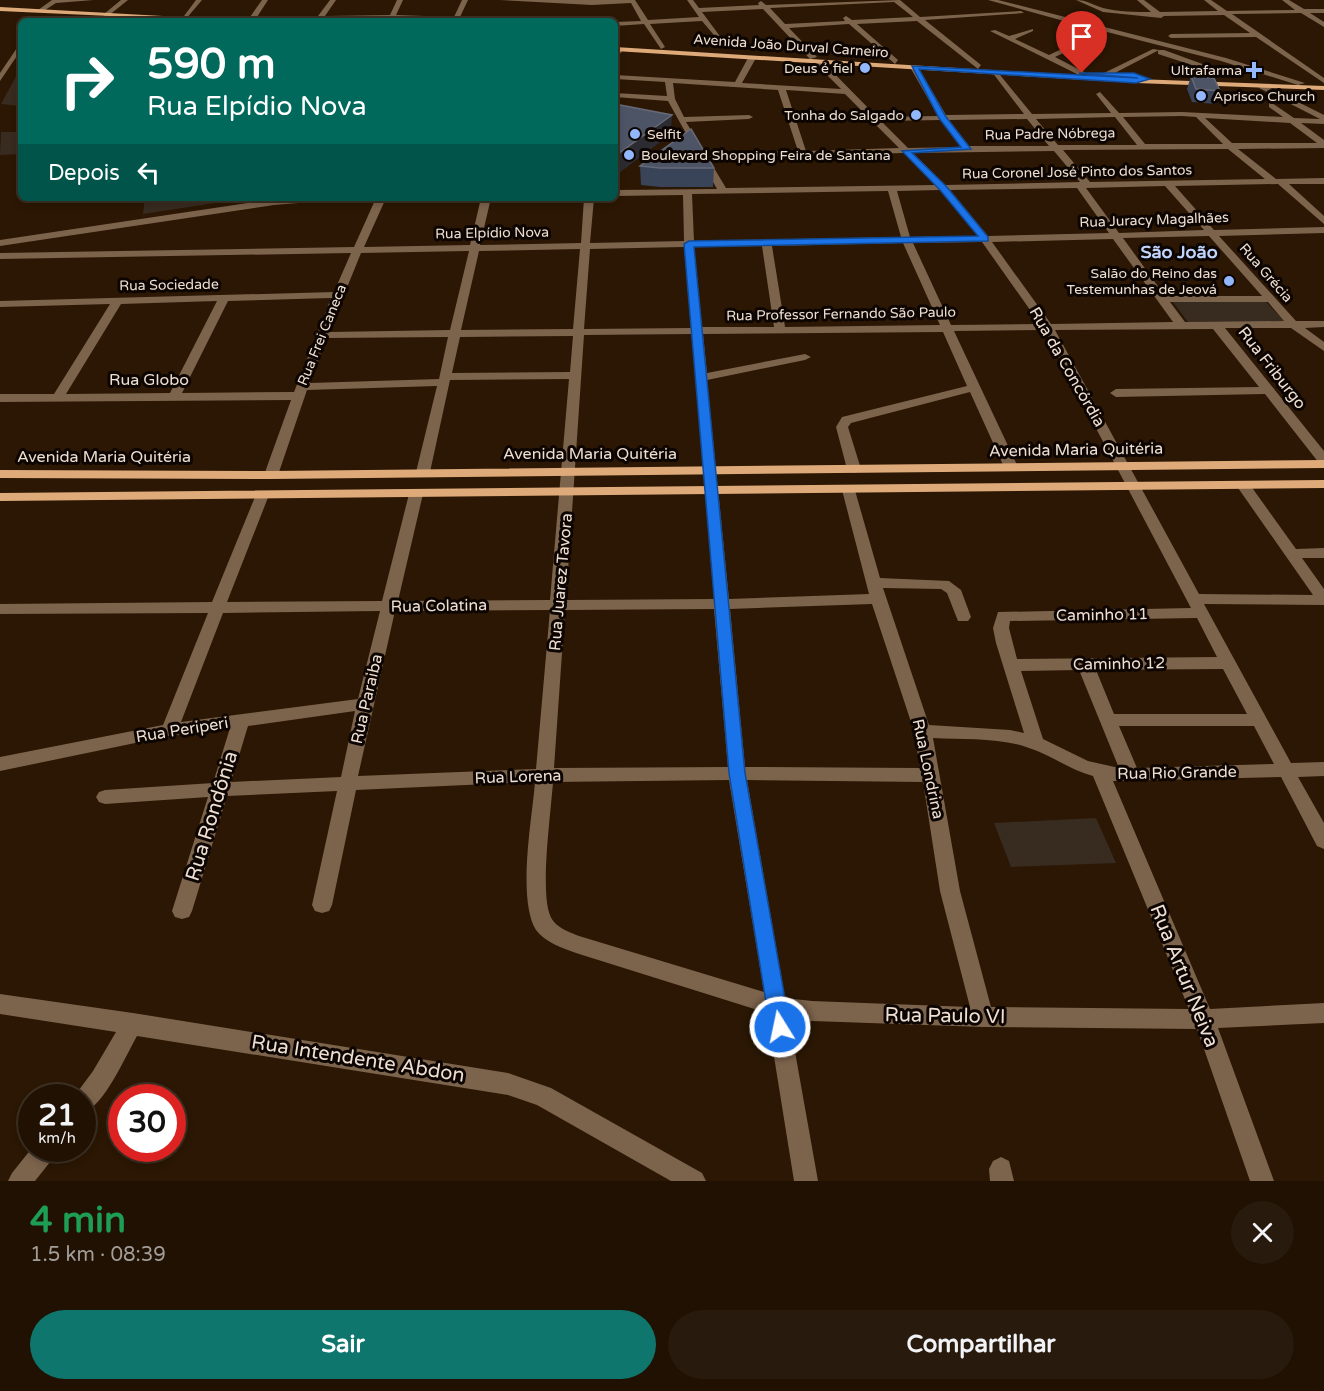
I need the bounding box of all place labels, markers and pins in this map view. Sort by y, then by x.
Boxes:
pin [1056,11,1107,73]
place label: Deus é fiel [784,60,853,77]
marker: Deus é fiel [858,61,872,75]
place label: Ultrafarma [1171,62,1242,79]
marker: Ultrafarma [1247,63,1261,77]
place label: Aprisco Church [1213,88,1315,105]
marker: Aprisco Church [1194,89,1208,103]
place label: Tonha do Salgado [784,107,904,124]
marker: Tonha do Salgado [909,108,923,122]
place label: Selfit [647,126,682,143]
marker: Selfit [628,127,642,141]
place label: Boulevard Shopping Feira de Santana [641,147,891,164]
marker: Boulevard Shopping Feira de Santana [622,148,636,162]
place label: Salão do Reino das Testemunhas de Jeová [1067,265,1217,298]
marker: Salão do Reino das Testemunhas de Jeová [1222,274,1236,288]

